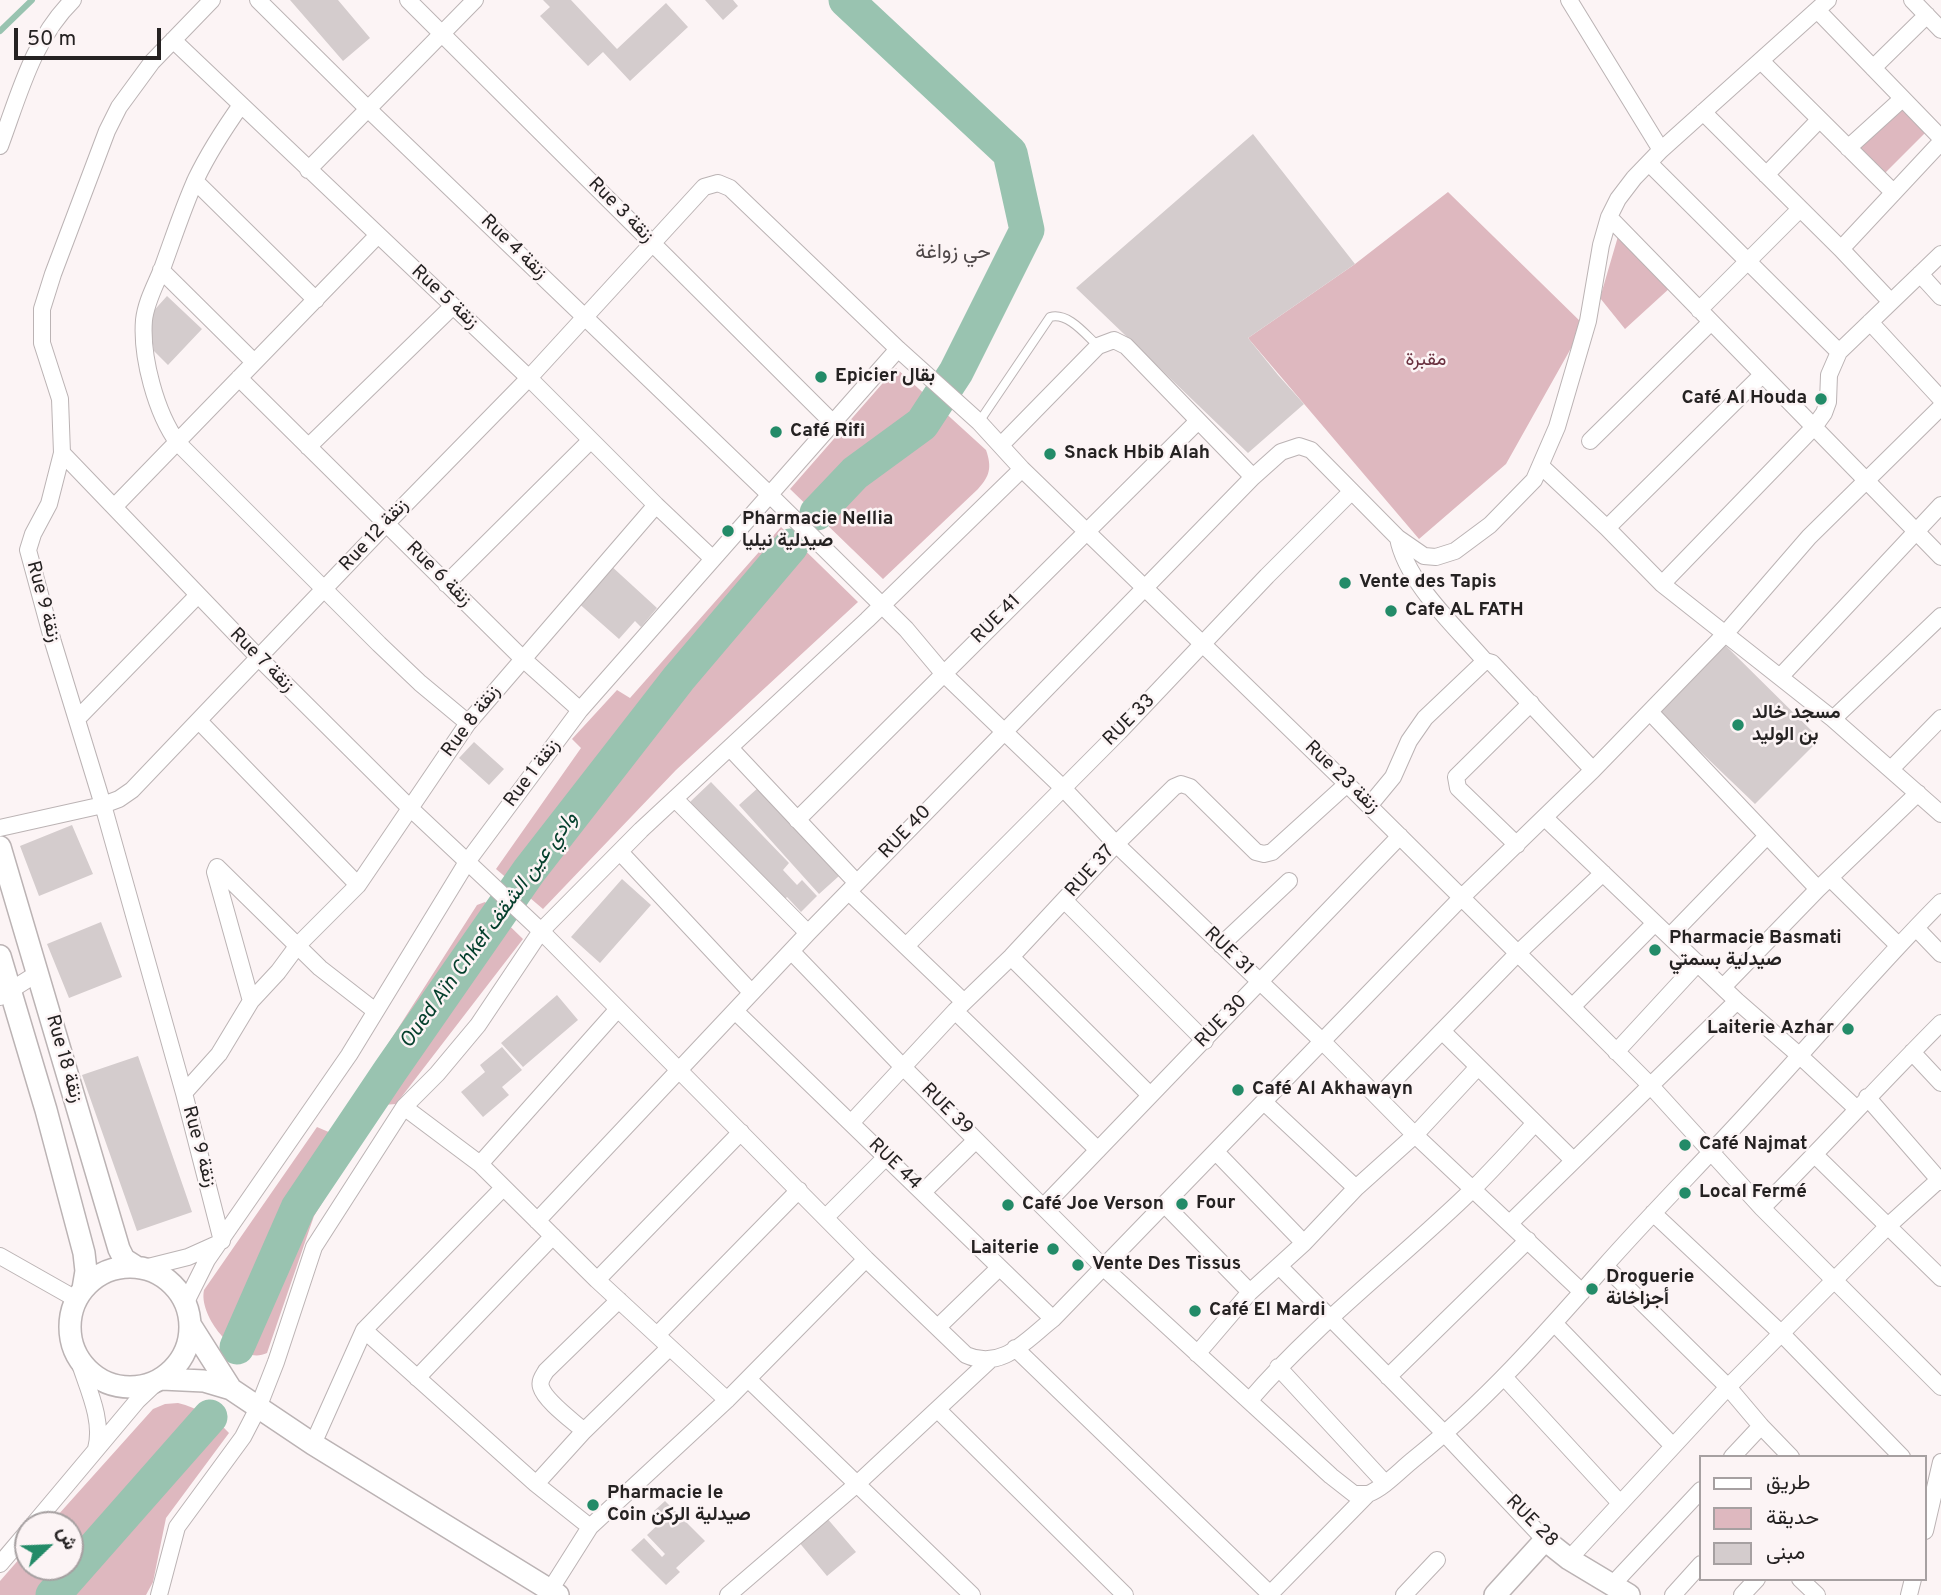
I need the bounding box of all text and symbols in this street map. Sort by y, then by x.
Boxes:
scale bar [18,14,164,58]
text: 50 m [27,26,76,53]
street label: Rue 3 زنقة [582,173,658,249]
street label: Rue 4 زنقة [475,211,551,285]
district label: حي زواغة [915,241,991,267]
street label: Rue 5 زنقة [406,261,482,335]
park label: مقبرة [1406,350,1446,372]
place label: Epicier بقال [835,366,935,388]
marker: Epicier بقال [813,369,829,385]
place label: Café Al Houda [1681,388,1807,410]
marker: Café Al Houda [1813,391,1829,407]
place label: Café Rifi [790,421,865,443]
marker: Café Rifi [768,424,784,440]
place label: Snack Hbib Alah [1064,443,1210,465]
marker: Snack Hbib Alah [1042,446,1058,462]
street label: Rue 12 زنقة [336,495,414,577]
place label: Pharmacie Nellia صيدلية نيليا [742,509,893,553]
marker: Pharmacie Nellia صيدلية نيليا [720,523,736,539]
street label: Rue 6 زنقة [400,537,476,613]
street label: Rue 9 زنقة [20,559,64,645]
place label: Vente des Tapis [1359,572,1497,594]
marker: Vente des Tapis [1337,575,1353,591]
street label: RUE 41 [968,591,1026,649]
place label: Cafe AL FATH [1405,600,1524,622]
marker: Cafe AL FATH [1383,603,1399,619]
street label: Rue 7 زنقة [224,624,298,698]
street label: Rue 8 زنقة [438,682,506,762]
street label: RUE 33 [1099,690,1161,752]
place label: مسجد خالد بن الوليد [1752,703,1841,747]
marker: مسجد خالد بن الوليد [1730,717,1746,733]
street label: Rue 1 زنقة [500,736,566,812]
street label: Rue 23 زنقة [1299,737,1383,819]
street label: RUE 40 [875,802,937,864]
water label: Oued Aïn Chkef وادي عين الشقف [396,808,584,1054]
street label: RUE 37 [1062,841,1120,903]
street label: RUE 31 [1199,923,1257,981]
place label: Pharmacie Basmati صيدلية بسمتي [1669,928,1842,972]
marker: Pharmacie Basmati صيدلية بسمتي [1647,942,1663,958]
street label: RUE 30 [1191,991,1253,1053]
street label: Rue 18 زنقة [40,1012,86,1106]
place label: Laiterie Azhar [1707,1018,1834,1040]
marker: Laiterie Azhar [1840,1021,1856,1037]
street label: RUE 39 [915,1079,977,1141]
place label: Café Al Akhawayn [1252,1079,1413,1101]
marker: Café Al Akhawayn [1230,1082,1246,1098]
street label: Rue 9 زنقة [176,1104,220,1190]
street label: RUE 44 [863,1134,925,1196]
place label: Café Najmat [1699,1134,1808,1156]
marker: Café Najmat [1677,1137,1693,1153]
place label: Local Fermé [1699,1182,1807,1204]
marker: Local Fermé [1677,1185,1693,1201]
place label: Four [1196,1193,1235,1215]
place label: Café Joe Verson [1022,1194,1164,1216]
marker: Four [1174,1196,1190,1212]
marker: Café Joe Verson [1000,1197,1016,1213]
place label: Laiterie [971,1238,1039,1260]
marker: Laiterie [1045,1241,1061,1257]
place label: Vente Des Tissus [1092,1254,1241,1276]
marker: Vente Des Tissus [1070,1257,1086,1273]
place label: Droguerie أجزاخانة [1606,1267,1694,1311]
marker: Droguerie أجزاخانة [1584,1281,1600,1297]
place label: Café El Mardi [1209,1300,1326,1322]
marker: Café El Mardi [1187,1303,1203,1319]
legend [1700,1455,1927,1581]
text: طريق [1766,1470,1811,1497]
place label: Pharmacie le Coin صيدلية الركن [607,1483,751,1527]
street label: RUE 28 [1500,1491,1562,1553]
marker: Pharmacie le Coin صيدلية الركن [585,1497,601,1513]
text: حديقة [1766,1505,1819,1532]
north arrow [14,1511,84,1581]
text: ش [51,1523,82,1554]
text: مبنى [1766,1540,1805,1567]

